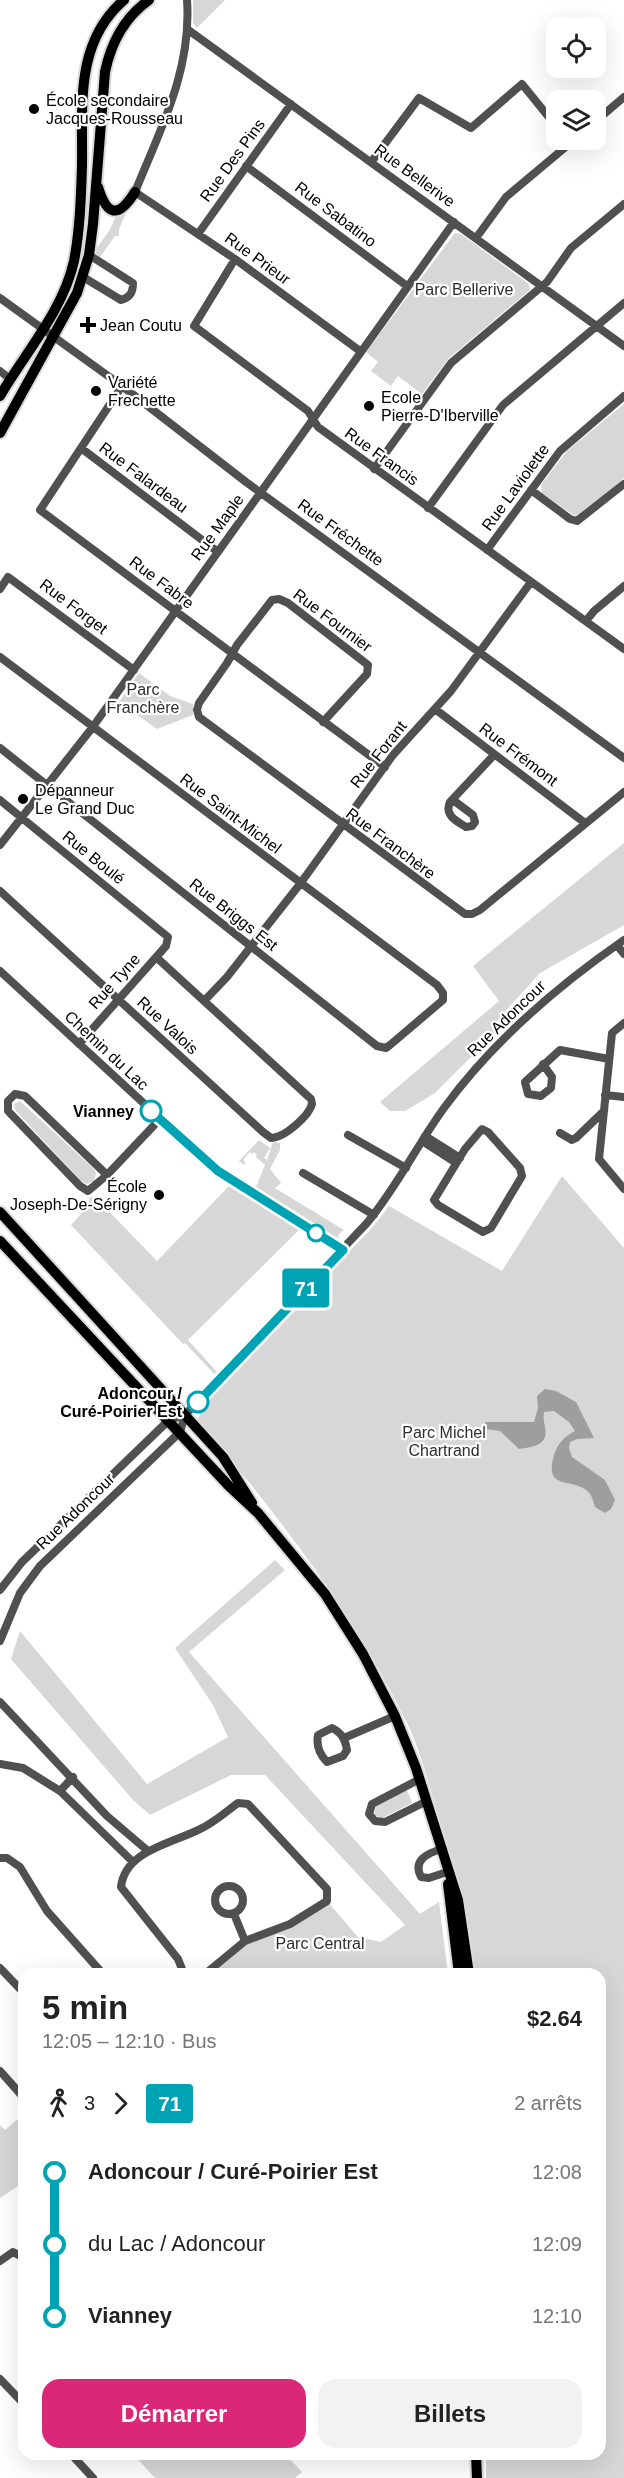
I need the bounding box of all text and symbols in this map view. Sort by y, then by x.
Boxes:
map controls [546,18,606,150]
button: locate [546,18,606,78]
button: layers [546,90,606,150]
place label: École secondaire Jacques-Rousseau [46,91,183,127]
marker: École secondaire Jacques-Rousseau [27,102,41,116]
street label: Rue Des Pins [197,116,268,205]
street label: Rue Bellerive [371,141,458,210]
street label: Rue Sabatino [292,178,380,250]
street label: Rue Prieur [222,229,294,288]
park label: Parc Bellerive [415,281,513,298]
place label: Jean Coutu [100,317,182,334]
marker: Jean Coutu [81,318,95,332]
place label: Variété Frechette [108,374,176,409]
marker: Variété Frechette [89,384,103,398]
place label: Ecole Pierre-D'Iberville [381,389,499,424]
marker: Ecole Pierre-D'Iberville [362,399,376,413]
street label: Rue Francis [342,424,422,489]
street label: Rue Falardeau [96,439,191,516]
street label: Rue Laviolette [478,441,552,534]
street label: Rue Maple [188,491,247,564]
street label: Rue Fréchette [295,496,387,569]
street label: Rue Fabre [126,553,197,612]
street label: Rue Forget [37,576,111,638]
street label: Rue Fournier [290,586,376,656]
park label: Parc Franchère [107,681,180,716]
street label: Rue Forant [347,717,410,791]
street label: Rue Frémont [476,720,562,790]
street label: Rue Saint-Michel [177,770,284,857]
place label: Dépanneur Le Grand Duc [35,782,135,817]
marker: Dépanneur Le Grand Duc [16,792,30,806]
street label: Rue Franchère [343,804,439,882]
street label: Rue Boulé [59,827,128,888]
street label: Rue Briggs Est [186,875,281,954]
street label: Rue Tyne [85,950,144,1012]
street label: Rue Adoncour [464,977,549,1060]
street label: Rue Valois [134,993,201,1058]
street label: Chemin du Lac [62,1007,152,1093]
marker: Vianney [140,1100,162,1122]
place label: Vianney [73,1103,134,1120]
place label: École Joseph-De-Sérigny [10,1177,147,1213]
marker: École Joseph-De-Sérigny [152,1188,166,1202]
unlabelled marker [307,1224,325,1242]
line badge: 71 [279,1268,333,1308]
text: 71 [294,1277,318,1300]
place label: Adoncour / Curé-Poirier Est [60,1385,183,1420]
marker: Adoncour / Curé-Poirier Est [187,1391,209,1413]
park label: Parc Michel Chartrand [402,1424,486,1459]
street label: Rue Adoncour [33,1470,118,1553]
park label: Parc Central [276,1935,364,1952]
text: 5 min [42,1989,128,2026]
text: $2.64 [527,2006,582,2031]
text: 12:05 – 12:10 · Bus [42,2030,217,2052]
icon: walk [42,2087,75,2120]
icon: forward [104,2087,137,2120]
text: 3 [84,2092,95,2114]
text: 71 [158,2092,181,2115]
text: 2 arrêts [514,2092,582,2114]
text: Adoncour / Curé-Poirier Est [88,2159,378,2184]
text: 12:08 [532,2161,582,2183]
text: du Lac / Adoncour [88,2231,265,2256]
text: 12:09 [532,2233,582,2255]
text: Vianney [88,2303,172,2328]
text: 12:10 [532,2305,582,2327]
button: Démarrer [42,2379,306,2448]
button: Billets [318,2379,582,2448]

